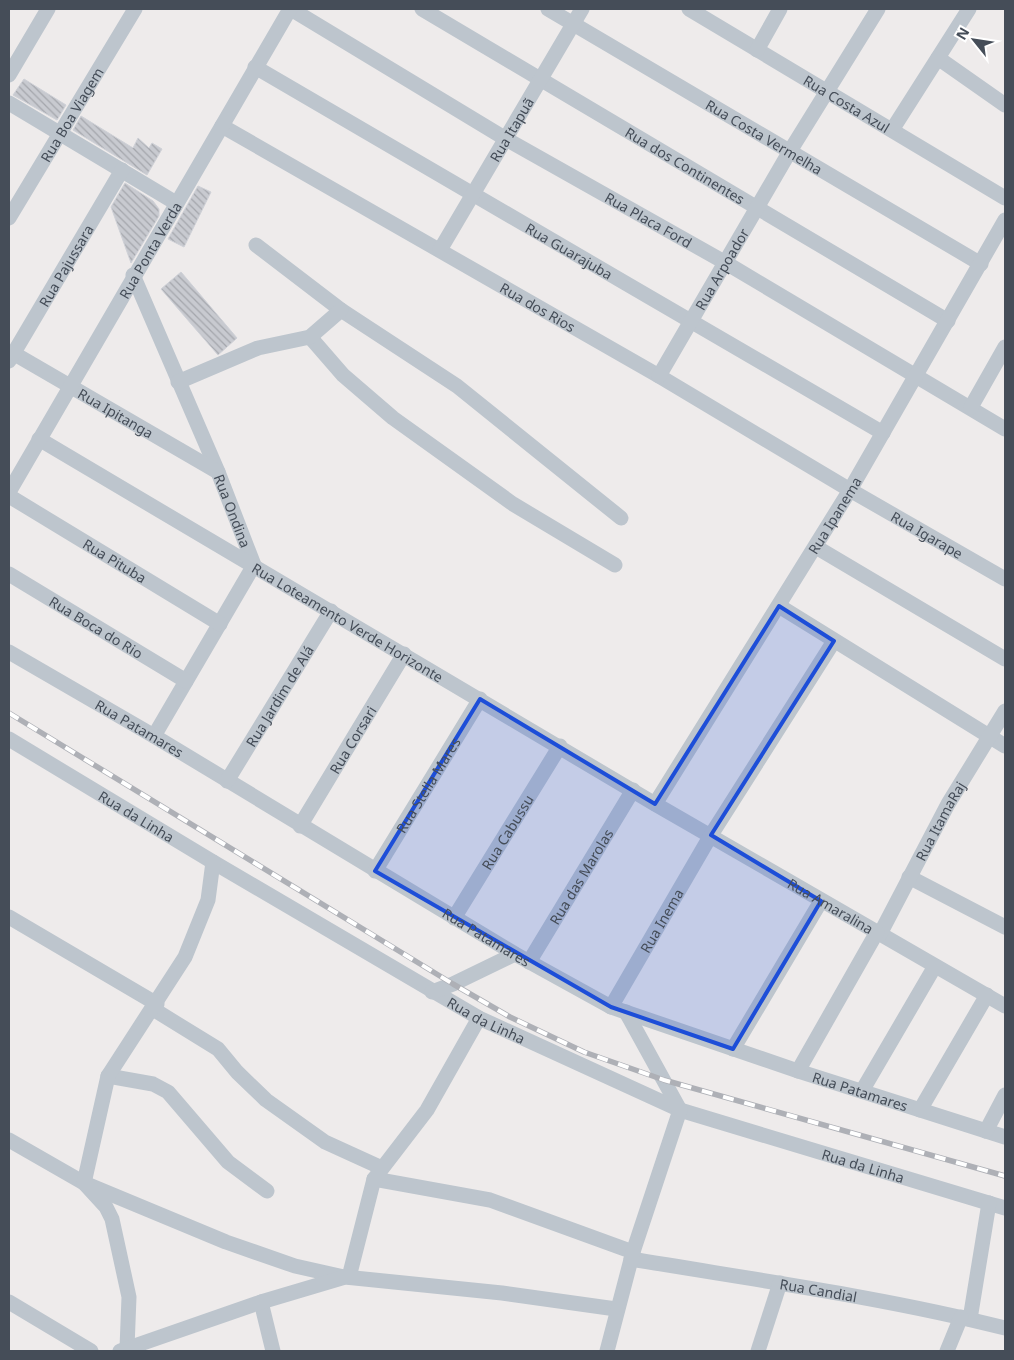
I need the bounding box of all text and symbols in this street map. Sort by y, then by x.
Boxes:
north arrow [949,15,999,65]
text: N [951,24,973,43]
street label: Rua Boa Viagem [36,63,107,165]
street label: Rua Costa Azul [800,70,894,137]
street label: Rua Itapuã [485,94,537,165]
street label: Rua Costa Vermelha [702,95,826,178]
street label: Rua dos Continentes [622,122,749,208]
street label: Rua Placa Ford [602,187,696,251]
street label: Rua Ponta Verda [114,198,185,302]
street label: Rua Guarajuba [522,218,616,283]
street label: Rua Pajussara [34,221,97,310]
street label: Rua Arpoador [690,224,753,313]
street label: Rua dos Rios [497,278,579,336]
street label: Rua Ipitanga [75,383,157,442]
street label: Rua Ondina [210,471,256,550]
street label: Rua Ipanema [803,473,865,557]
street label: Rua Igarape [888,506,967,563]
street label: Rua Pituba [80,534,150,587]
street label: Rua Loteamento Verde Horizonte [249,558,447,686]
street label: Rua Boca do Rio [46,591,147,662]
street label: Rua Jardim de Alá [241,641,317,750]
street label: Rua Patamares [92,695,187,761]
street label: Rua Corsari [324,702,380,777]
street label: Rua Stella Mares [391,733,464,836]
street label: Rua ItamaRaj [911,778,969,864]
street label: Rua da Linha [95,786,178,846]
street label: Rua Cabussu [477,791,537,873]
street label: Rua das Marolas [545,825,617,928]
street label: Rua Amaralina [785,873,877,938]
street label: Rua Inema [635,885,687,956]
street label: Rua Patamares [439,903,534,970]
street label: Rua da Linha [444,992,528,1047]
street label: Rua Patamares [810,1067,911,1115]
street label: Rua da Linha [820,1144,907,1187]
street label: Rua Candial [778,1274,859,1306]

